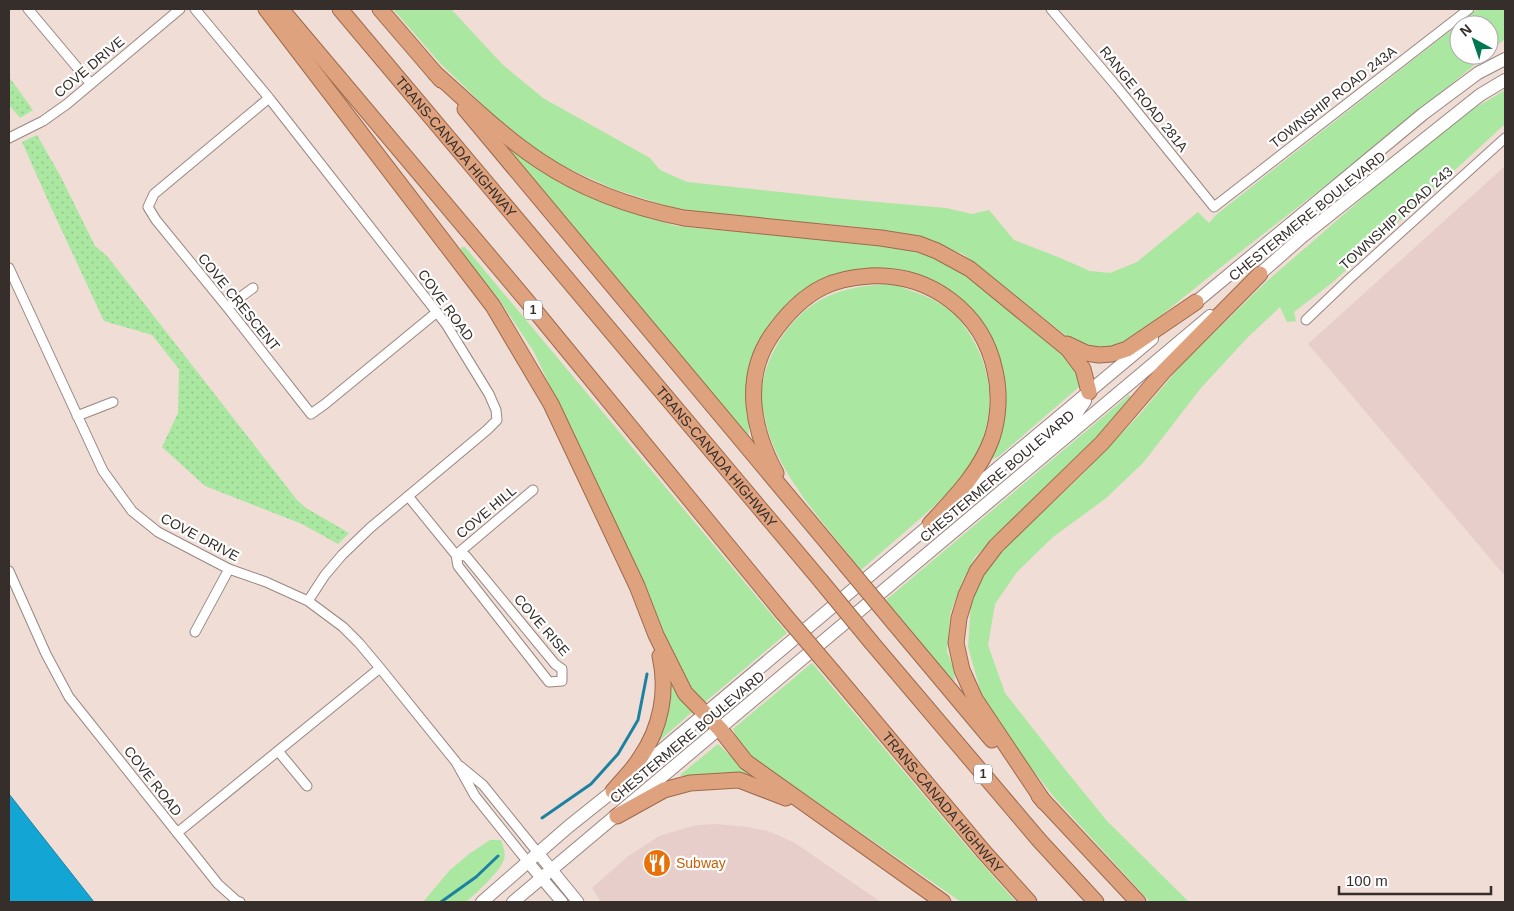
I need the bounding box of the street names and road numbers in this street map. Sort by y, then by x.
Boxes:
street label: COVE DRIVE [51,33,127,101]
street label: TOWNSHIP ROAD 243A [1267,42,1400,151]
street label: RANGE ROAD 281A [1097,43,1192,155]
street label: TRANS-CANADA HIGHWAY [392,73,520,221]
street label: CHESTERMERE BOULEVARD [1226,148,1388,284]
street label: TOWNSHIP ROAD 243 [1336,163,1456,273]
street label: COVE CRESCENT [195,250,283,354]
street label: COVE ROAD [415,266,477,344]
road number: 1 [524,300,542,320]
street label: TRANS-CANADA HIGHWAY [653,383,781,531]
street label: CHESTERMERE BOULEVARD [917,407,1077,545]
street label: COVE HILL [453,482,519,542]
street label: COVE DRIVE [158,510,242,564]
street label: COVE RISE [511,591,573,659]
street label: CHESTERMERE BOULEVARD [607,668,767,806]
street label: TRANS-CANADA HIGHWAY [879,729,1007,876]
street label: COVE ROAD [121,743,185,819]
road number: 1 [974,764,992,784]

